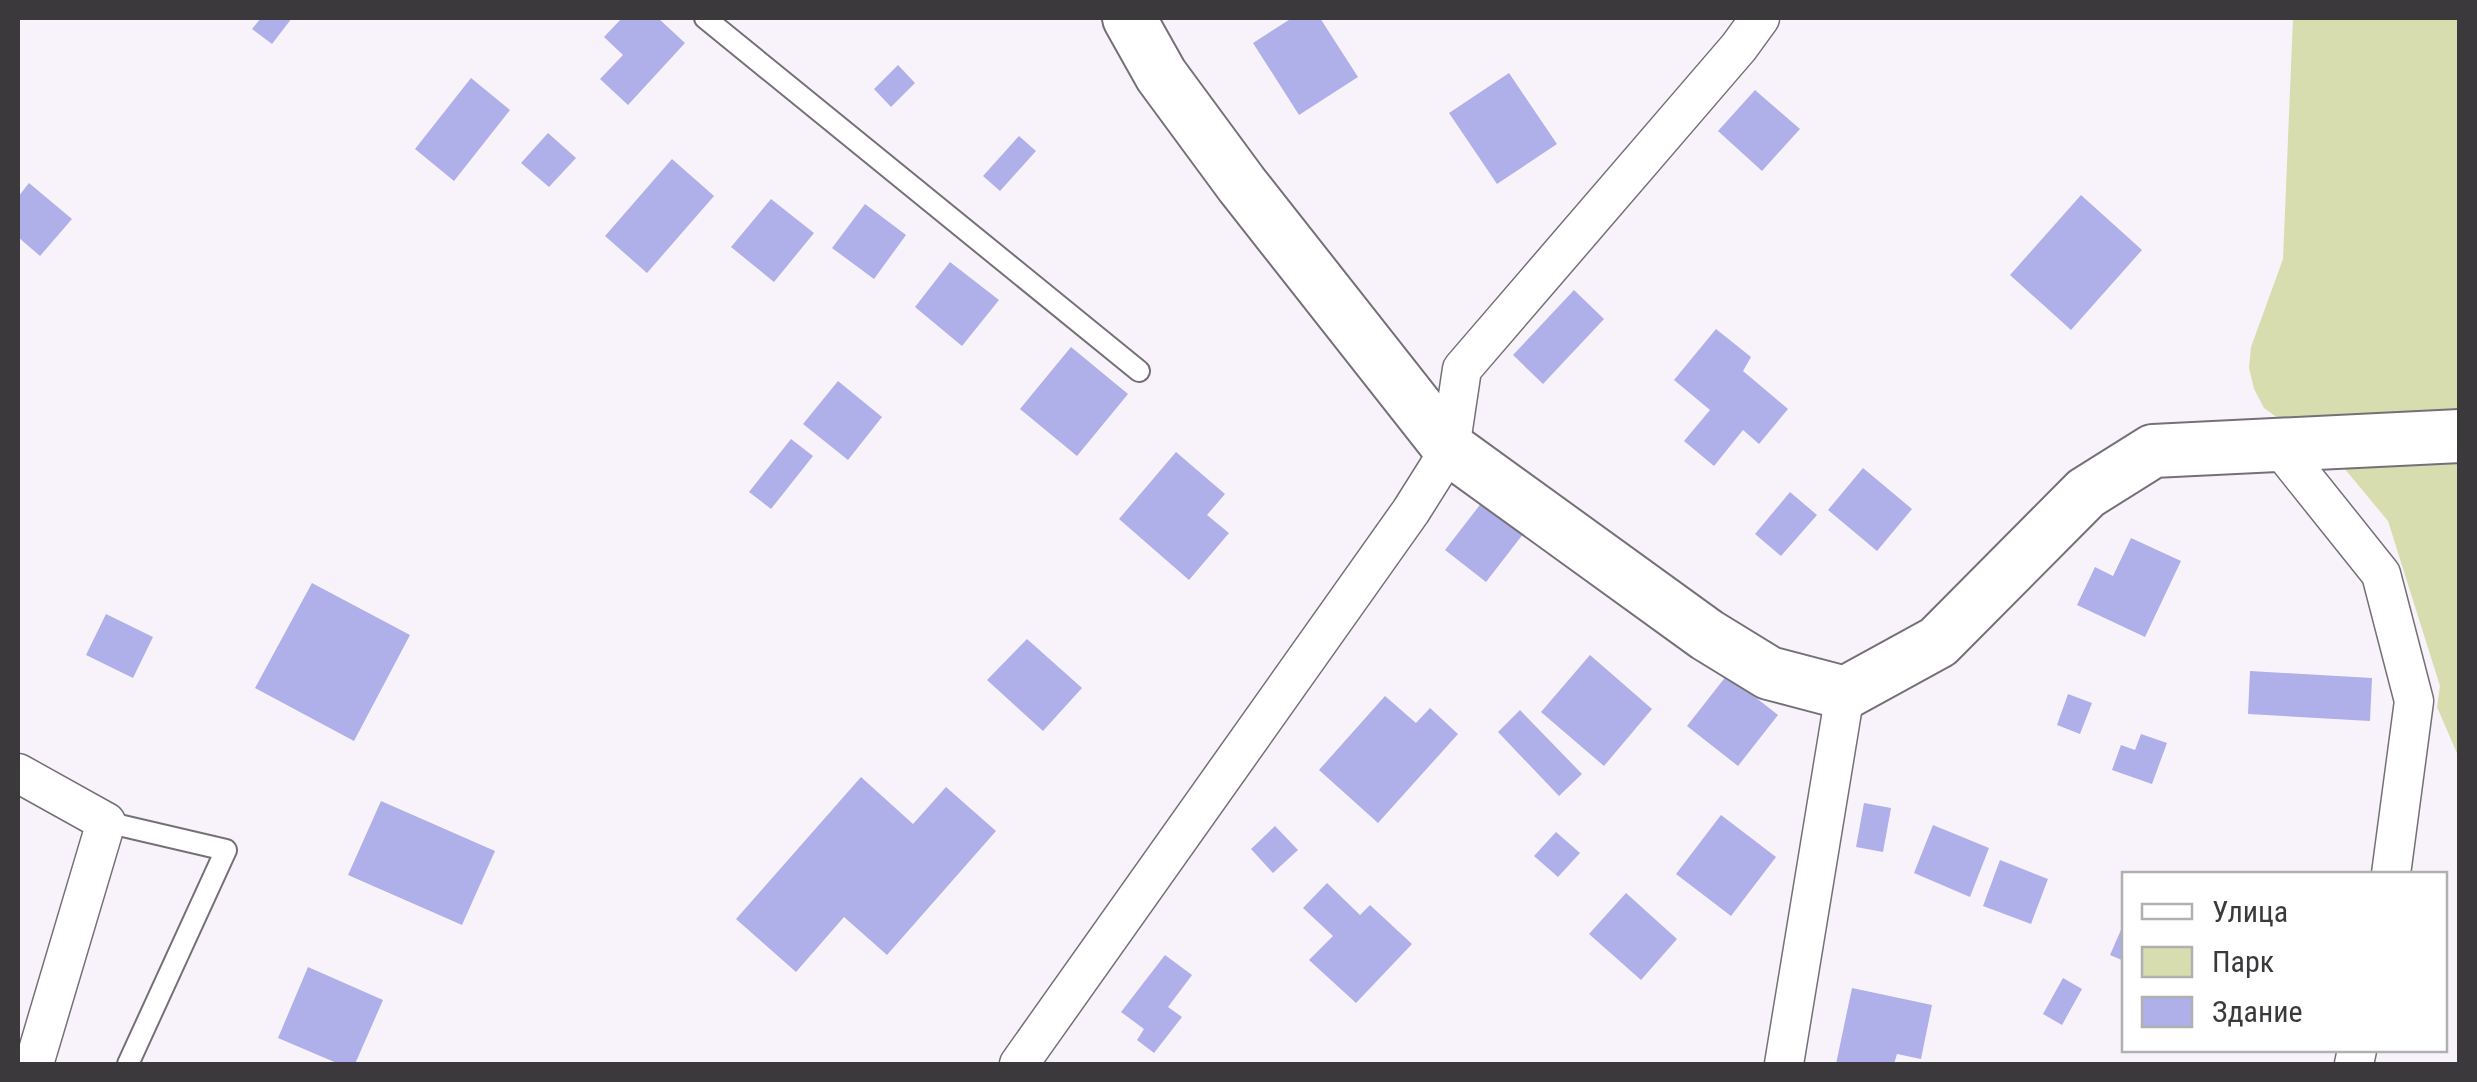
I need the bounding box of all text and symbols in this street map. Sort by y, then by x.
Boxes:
legend [2122,872,2447,1052]
text: Улица [2212,894,2288,929]
text: Парк [2212,944,2274,979]
text: Здание [2212,994,2303,1029]

